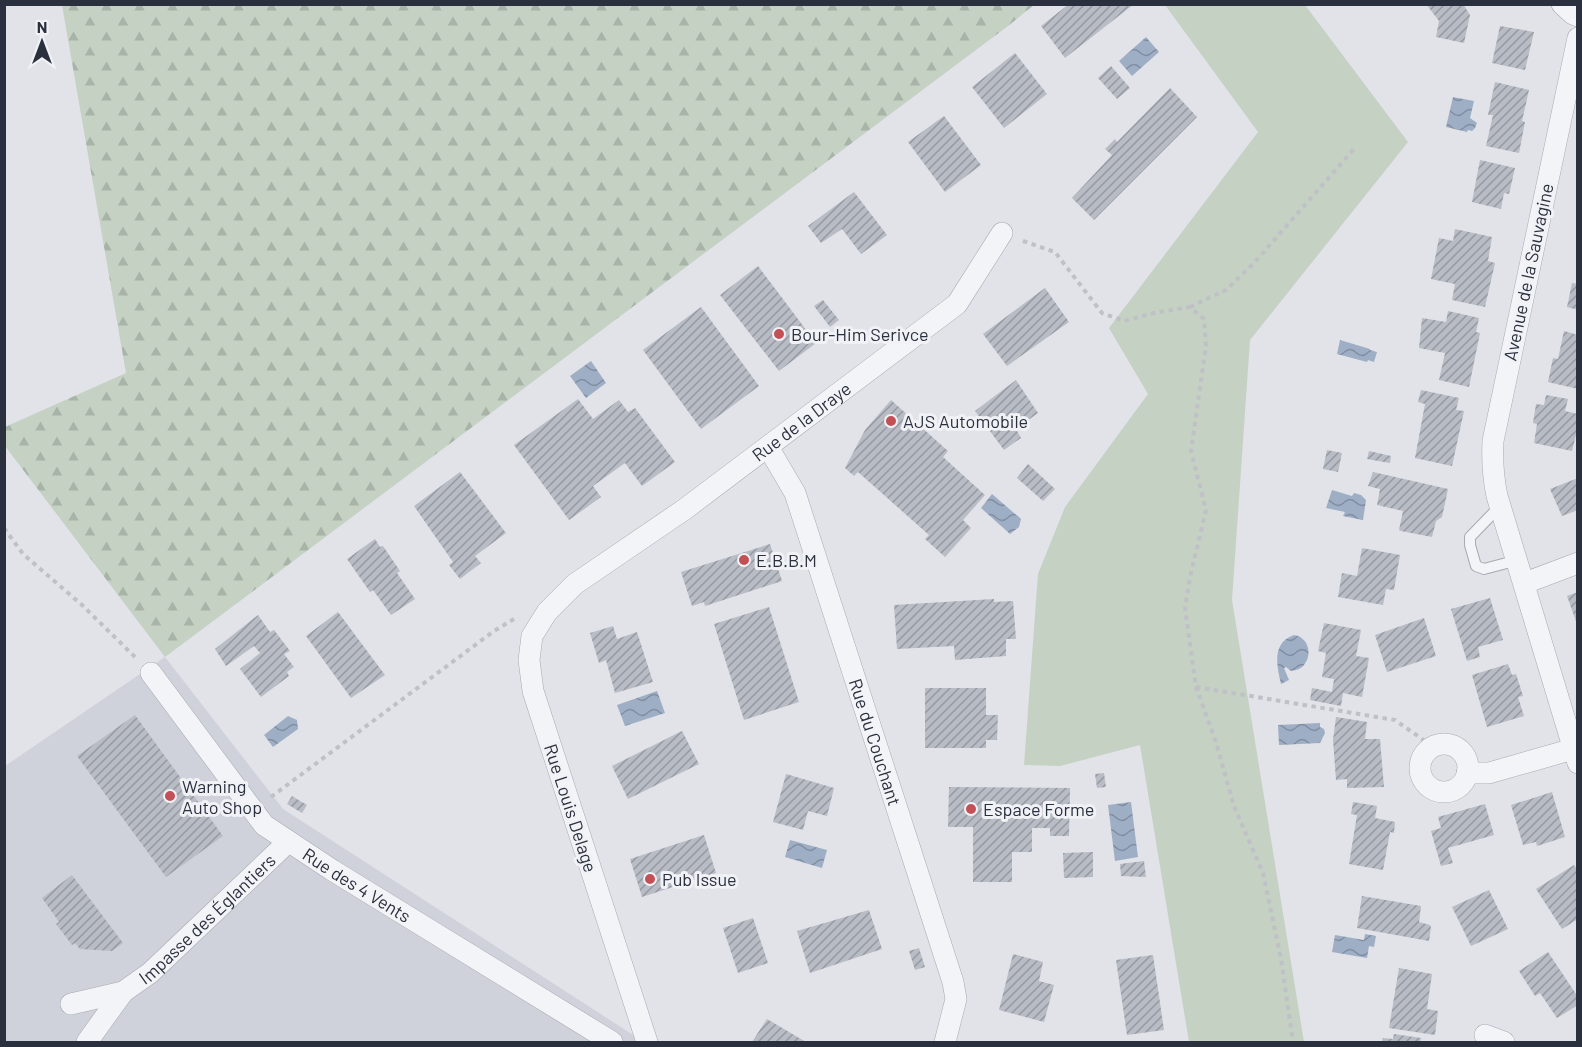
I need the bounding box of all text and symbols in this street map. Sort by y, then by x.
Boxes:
north arrow [12,12,72,72]
text: N [37,17,47,36]
street label: Avenue de la Sauvagine [1498,181,1558,363]
place label: Bour-Him Serivce [791,323,929,345]
marker: Bour-Him Serivce [772,327,786,341]
street label: Rue de la Draye [747,377,855,466]
place label: AJS Automobile [903,410,1028,432]
marker: AJS Automobile [884,414,898,428]
place label: E.B.B.M [756,549,817,571]
marker: E.B.B.M [737,553,751,567]
street label: Rue du Couchant [845,676,906,808]
street label: Rue Louis Delage [540,741,602,875]
place label: Warning Auto Shop [182,775,262,818]
marker: Warning Auto Shop [163,789,177,803]
place label: Espace Forme [983,798,1094,820]
marker: Espace Forme [964,802,978,816]
street label: Rue des 4 Vents [299,843,415,927]
street label: Impasse des Églantiers [134,849,280,989]
place label: Pub Issue [662,868,737,890]
marker: Pub Issue [643,872,657,886]

